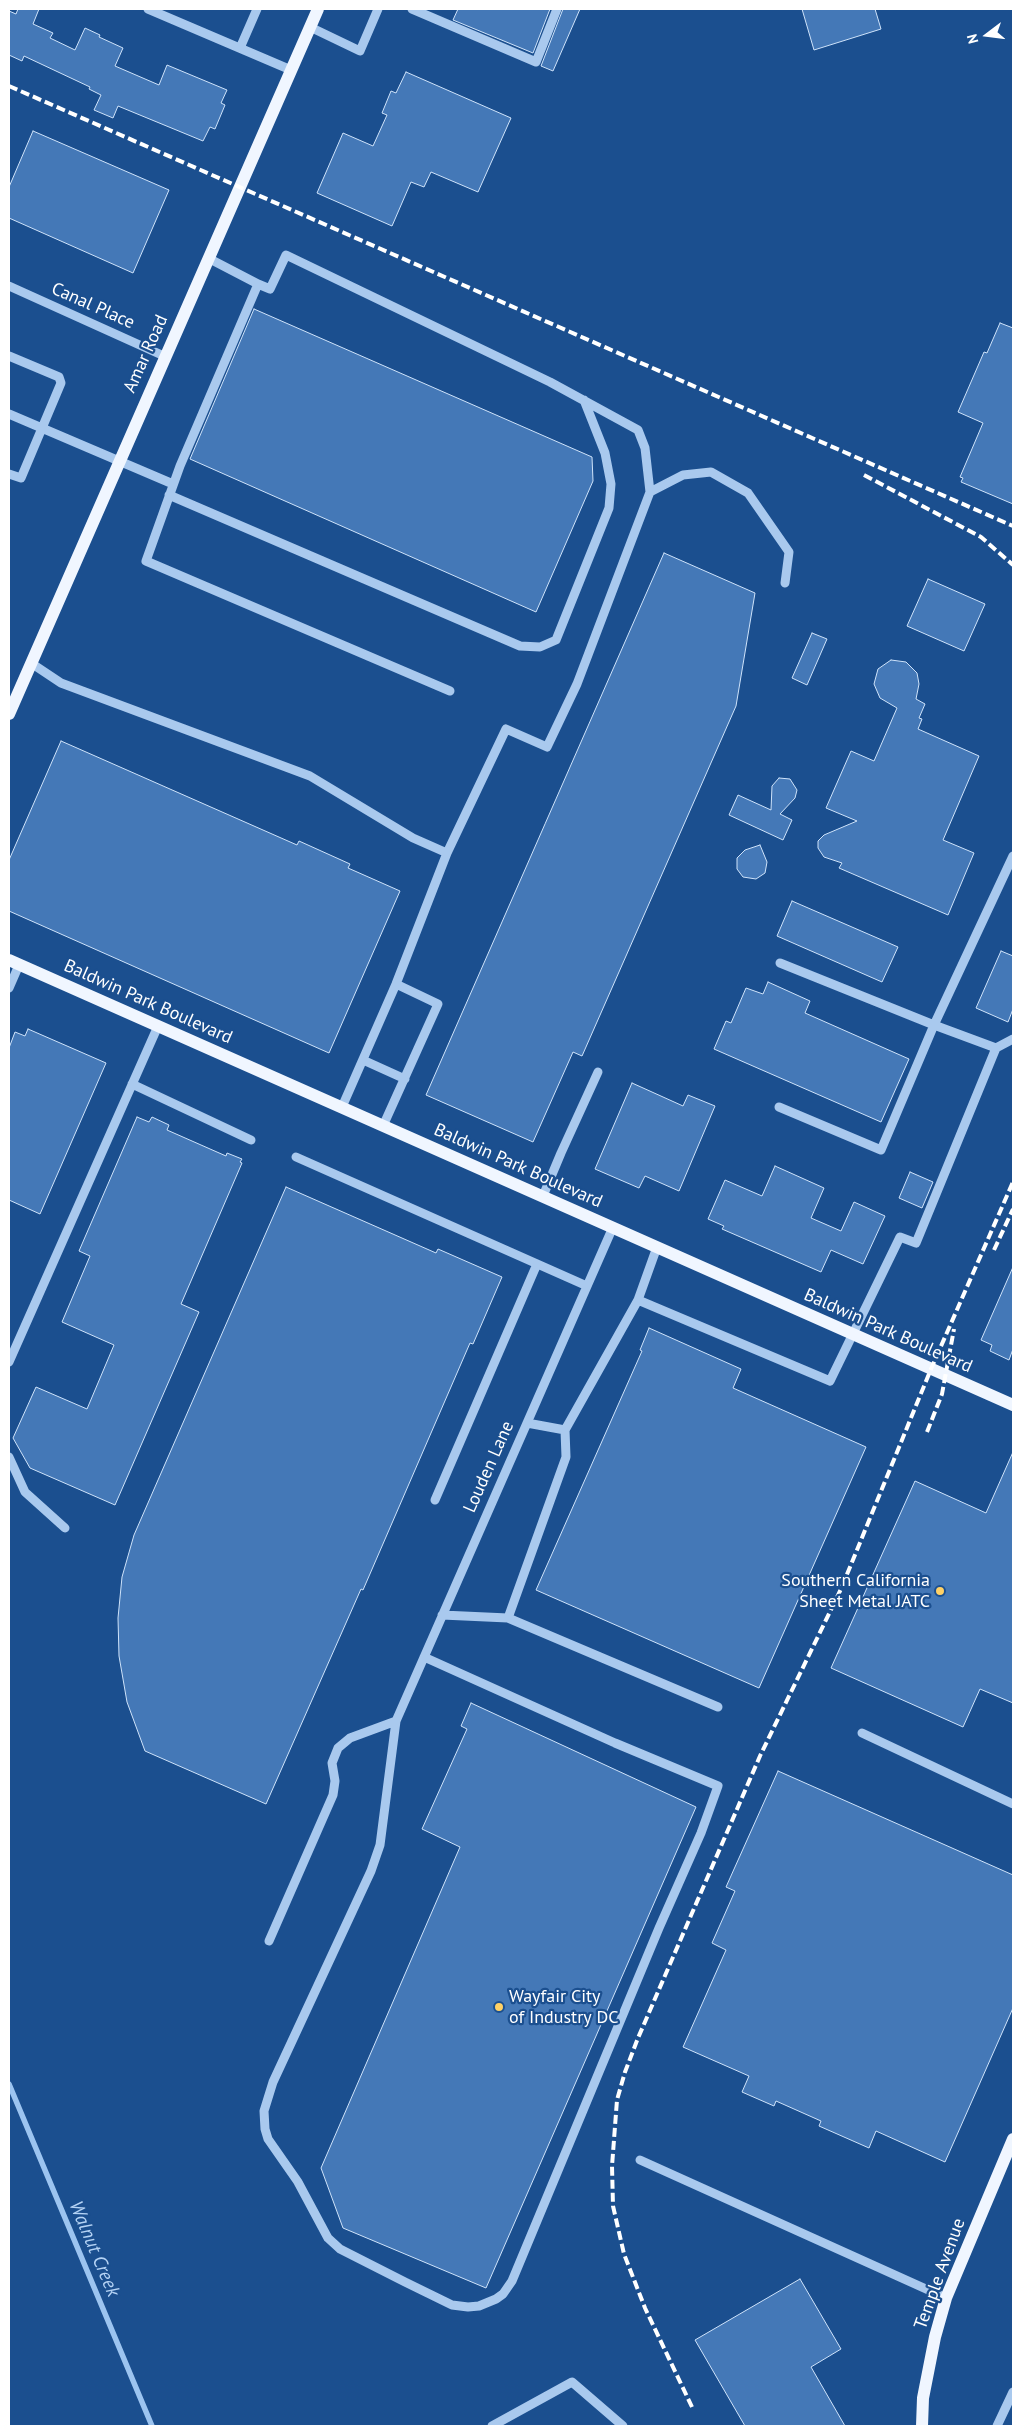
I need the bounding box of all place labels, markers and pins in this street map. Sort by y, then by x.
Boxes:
place label: Southern California Sheet Metal JATC [781,1570,930,1612]
marker: Southern California Sheet Metal JATC [934,1585,946,1597]
place label: Wayfair City of Industry DC [509,1986,618,2028]
marker: Wayfair City of Industry DC [493,2001,505,2013]

